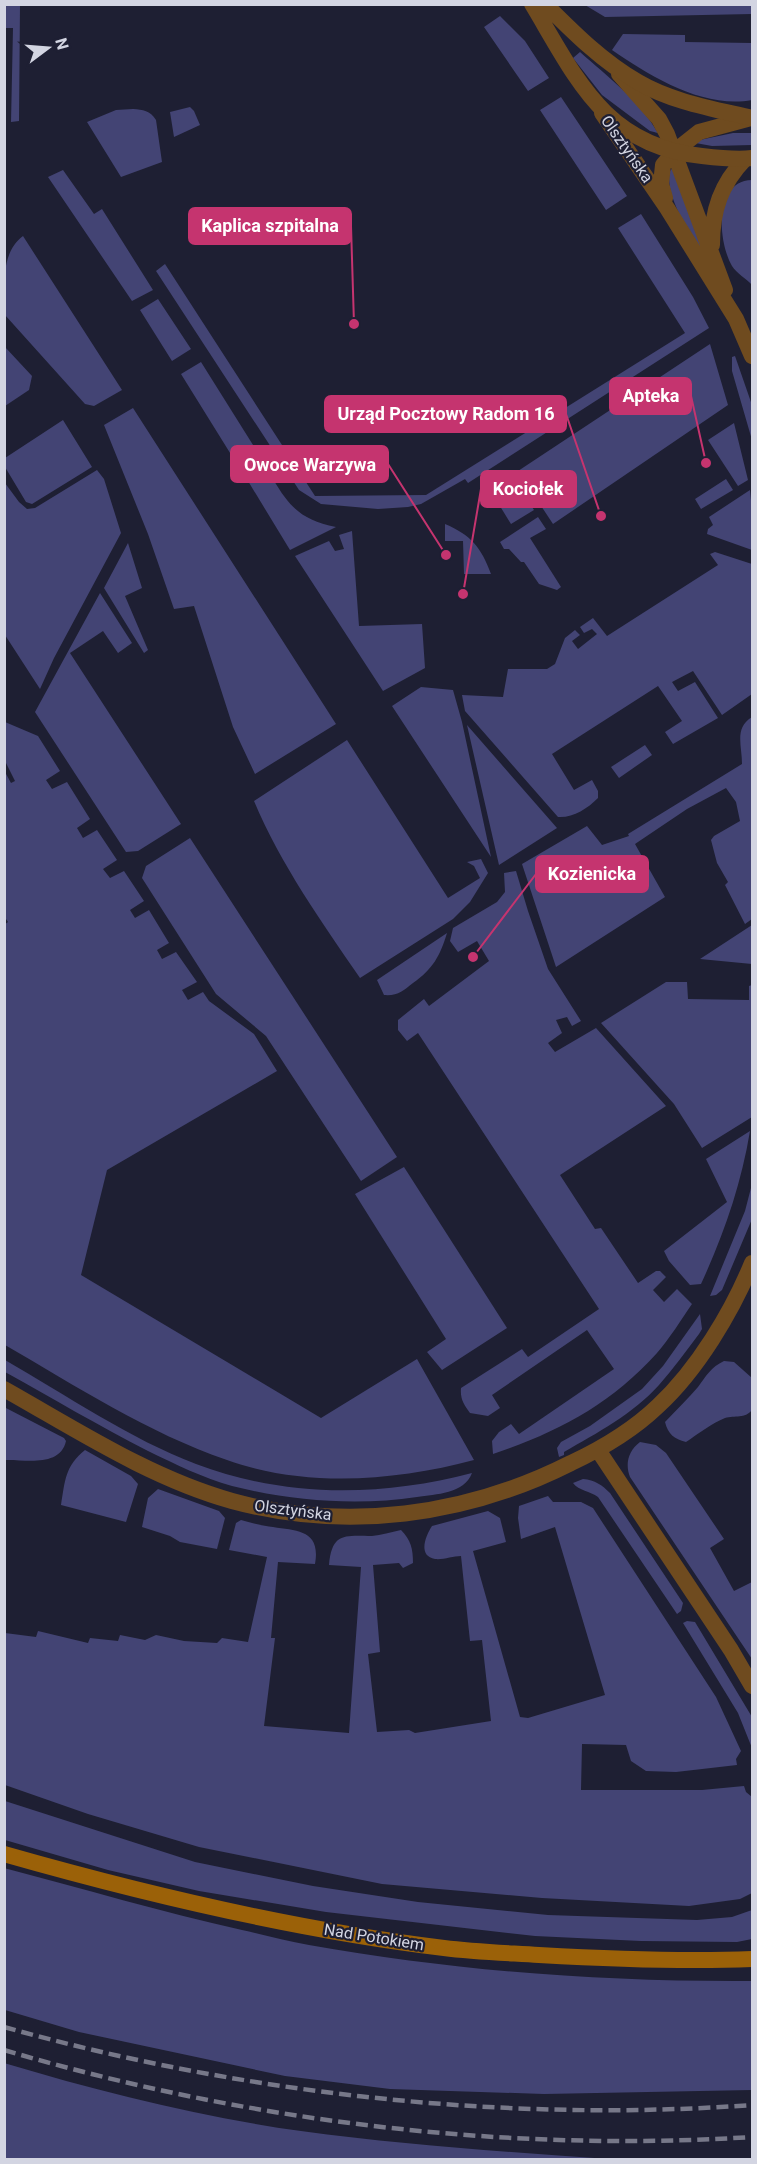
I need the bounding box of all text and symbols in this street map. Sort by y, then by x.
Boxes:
north arrow [18,18,78,78]
text: N [51,36,73,52]
street label: Olsztyńska [597,112,657,186]
callout: Kaplica szpitalna [189,208,351,244]
text: Kaplica szpitalna [201,215,339,236]
callout: Apteka [610,378,691,414]
text: Apteka [623,385,680,406]
callout: Urząd Pocztowy Radom 16 [325,396,566,432]
text: Urząd Pocztowy Radom 16 [338,403,555,424]
callout: Owoce Warzywa [231,446,388,482]
text: Owoce Warzywa [244,454,376,475]
callout: Kociołek [481,471,576,507]
text: Kociołek [493,478,564,499]
callout: Kozienicka [536,856,648,892]
text: Kozienicka [548,863,637,884]
street label: Olsztyńska [253,1496,333,1524]
street label: Nad Potokiem [323,1920,425,1954]

